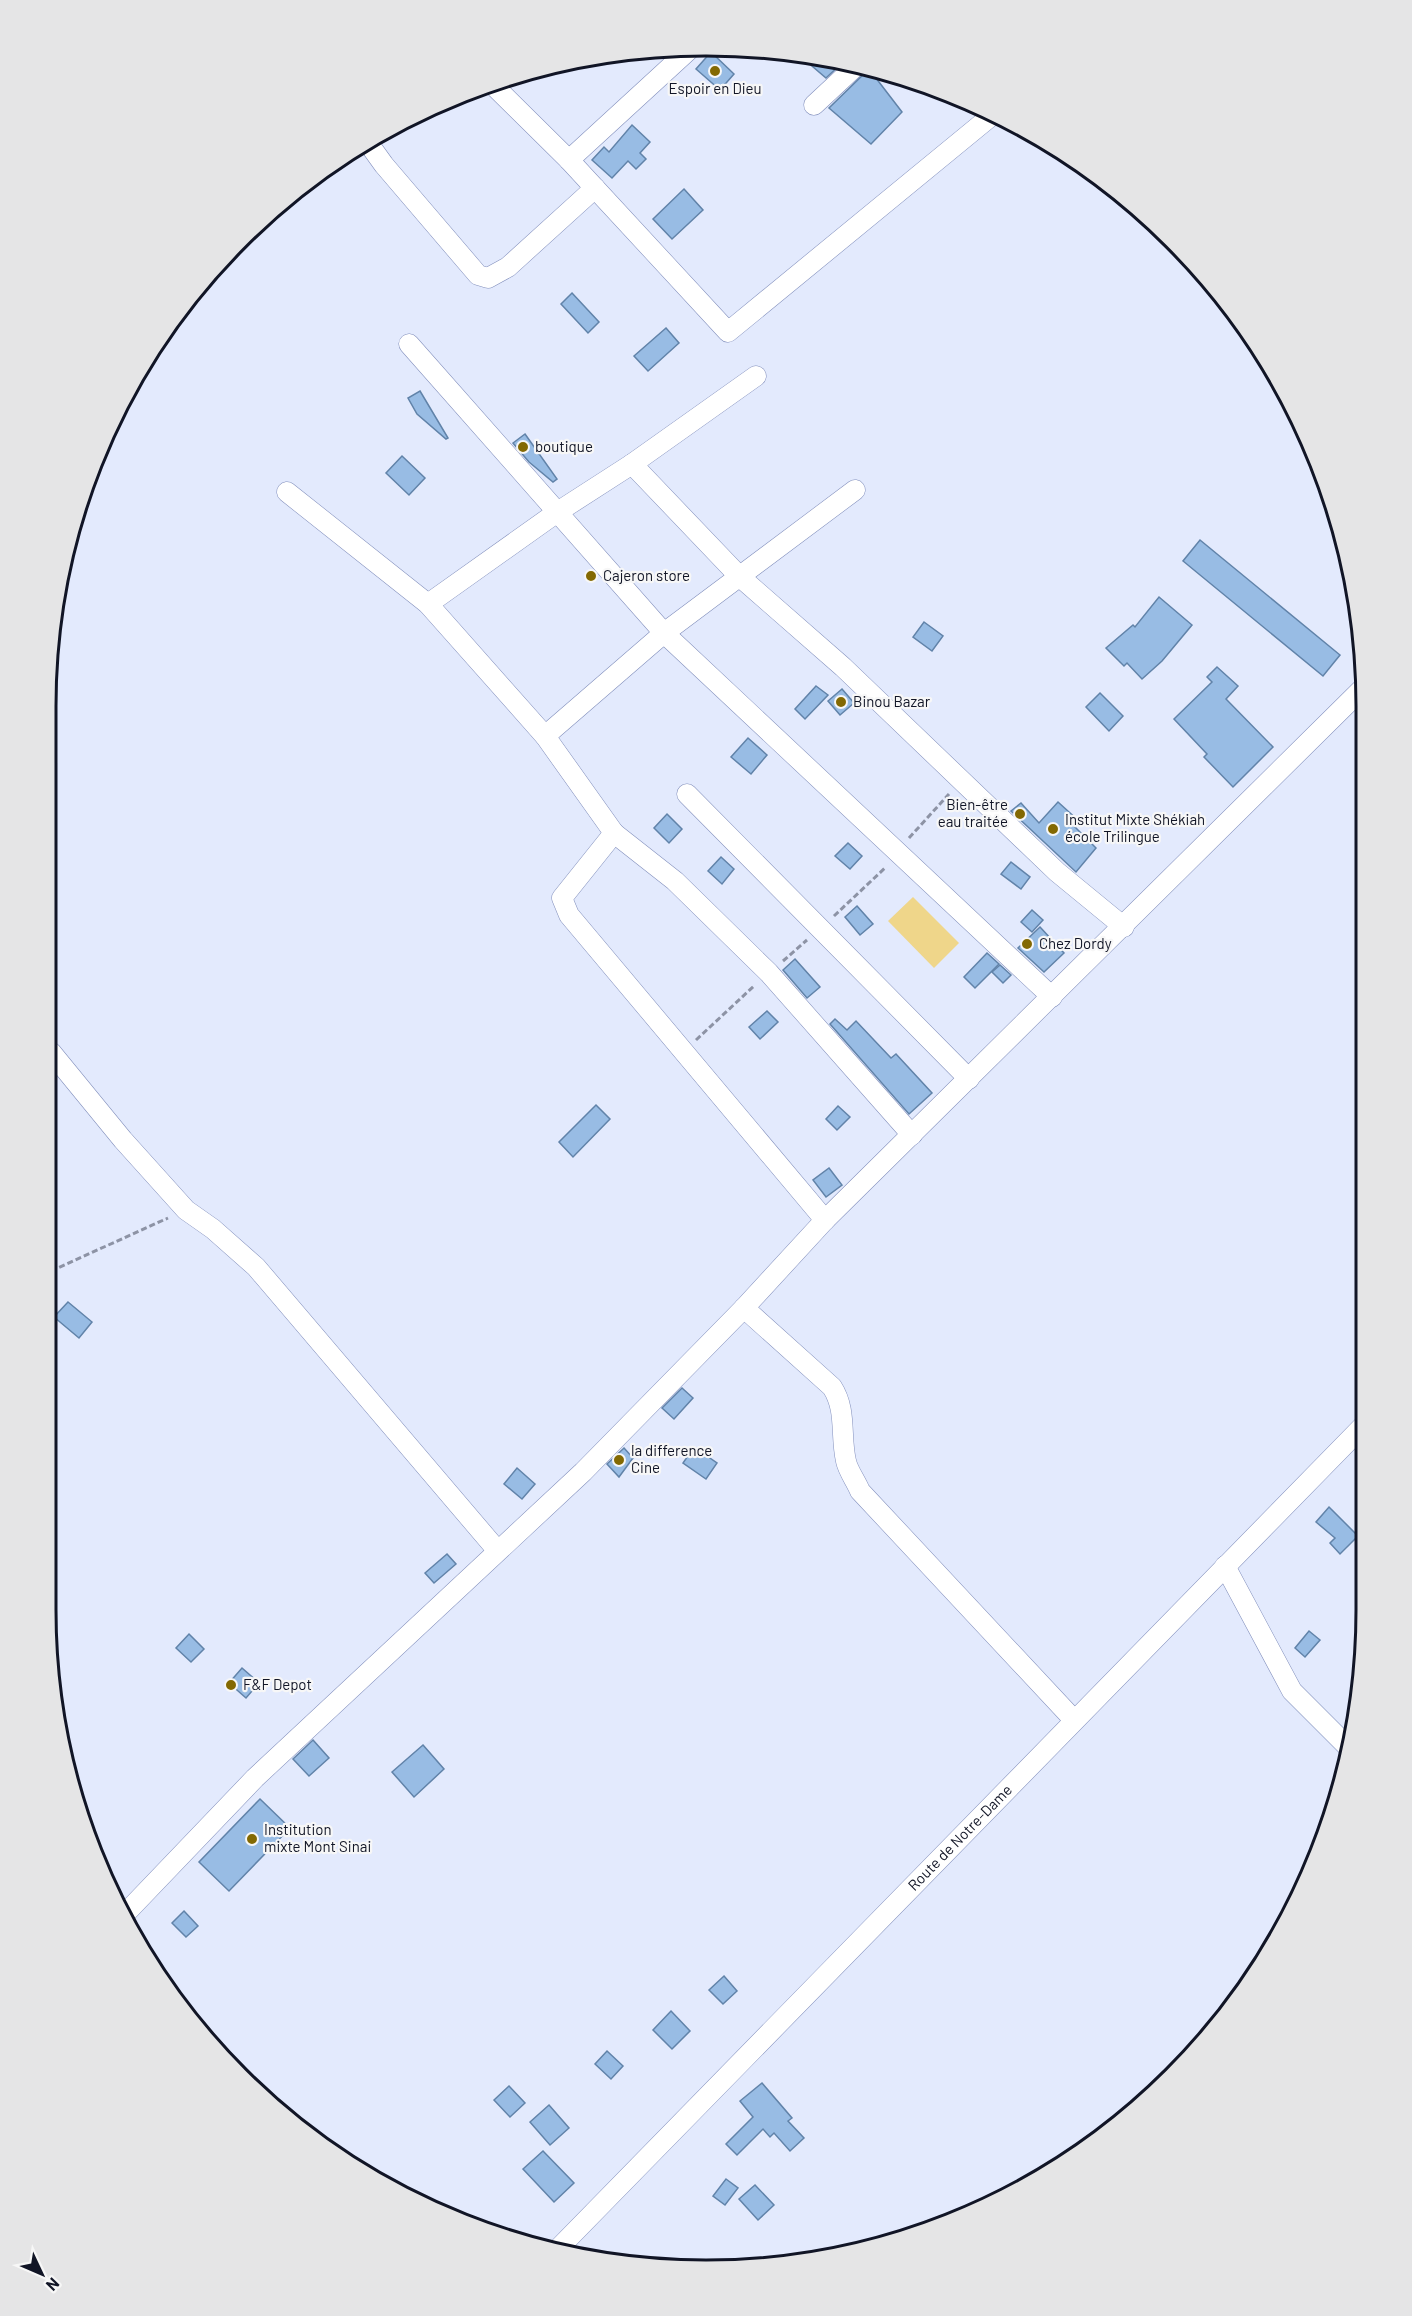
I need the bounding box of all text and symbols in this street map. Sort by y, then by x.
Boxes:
marker: Espoir en Dieu [708,64,722,78]
place label: Espoir en Dieu [668,79,762,97]
place label: boutique [535,437,593,455]
marker: boutique [516,440,530,454]
place label: Cajeron store [603,566,690,584]
marker: Cajeron store [584,569,598,583]
place label: Binou Bazar [853,692,931,710]
marker: Binou Bazar [834,695,848,709]
place label: Bien-être eau traitée [938,795,1008,830]
marker: Bien-être eau traitée [1013,807,1027,821]
place label: Institut Mixte Shékiah école Trilingue [1065,810,1205,845]
marker: Institut Mixte Shékiah école Trilingue [1046,822,1060,836]
place label: Chez Dordy [1039,934,1112,952]
marker: Chez Dordy [1020,937,1034,951]
place label: la difference Cine [631,1441,712,1476]
marker: la difference Cine [612,1453,626,1467]
place label: F&F Depot [243,1675,312,1693]
marker: F&F Depot [224,1678,238,1692]
street label: Route de Notre-Dame [904,1780,1015,1894]
place label: Institution mixte Mont Sinai [264,1820,371,1855]
marker: Institution mixte Mont Sinai [245,1832,259,1846]
north arrow [12,2244,72,2304]
text: N [43,2274,64,2295]

